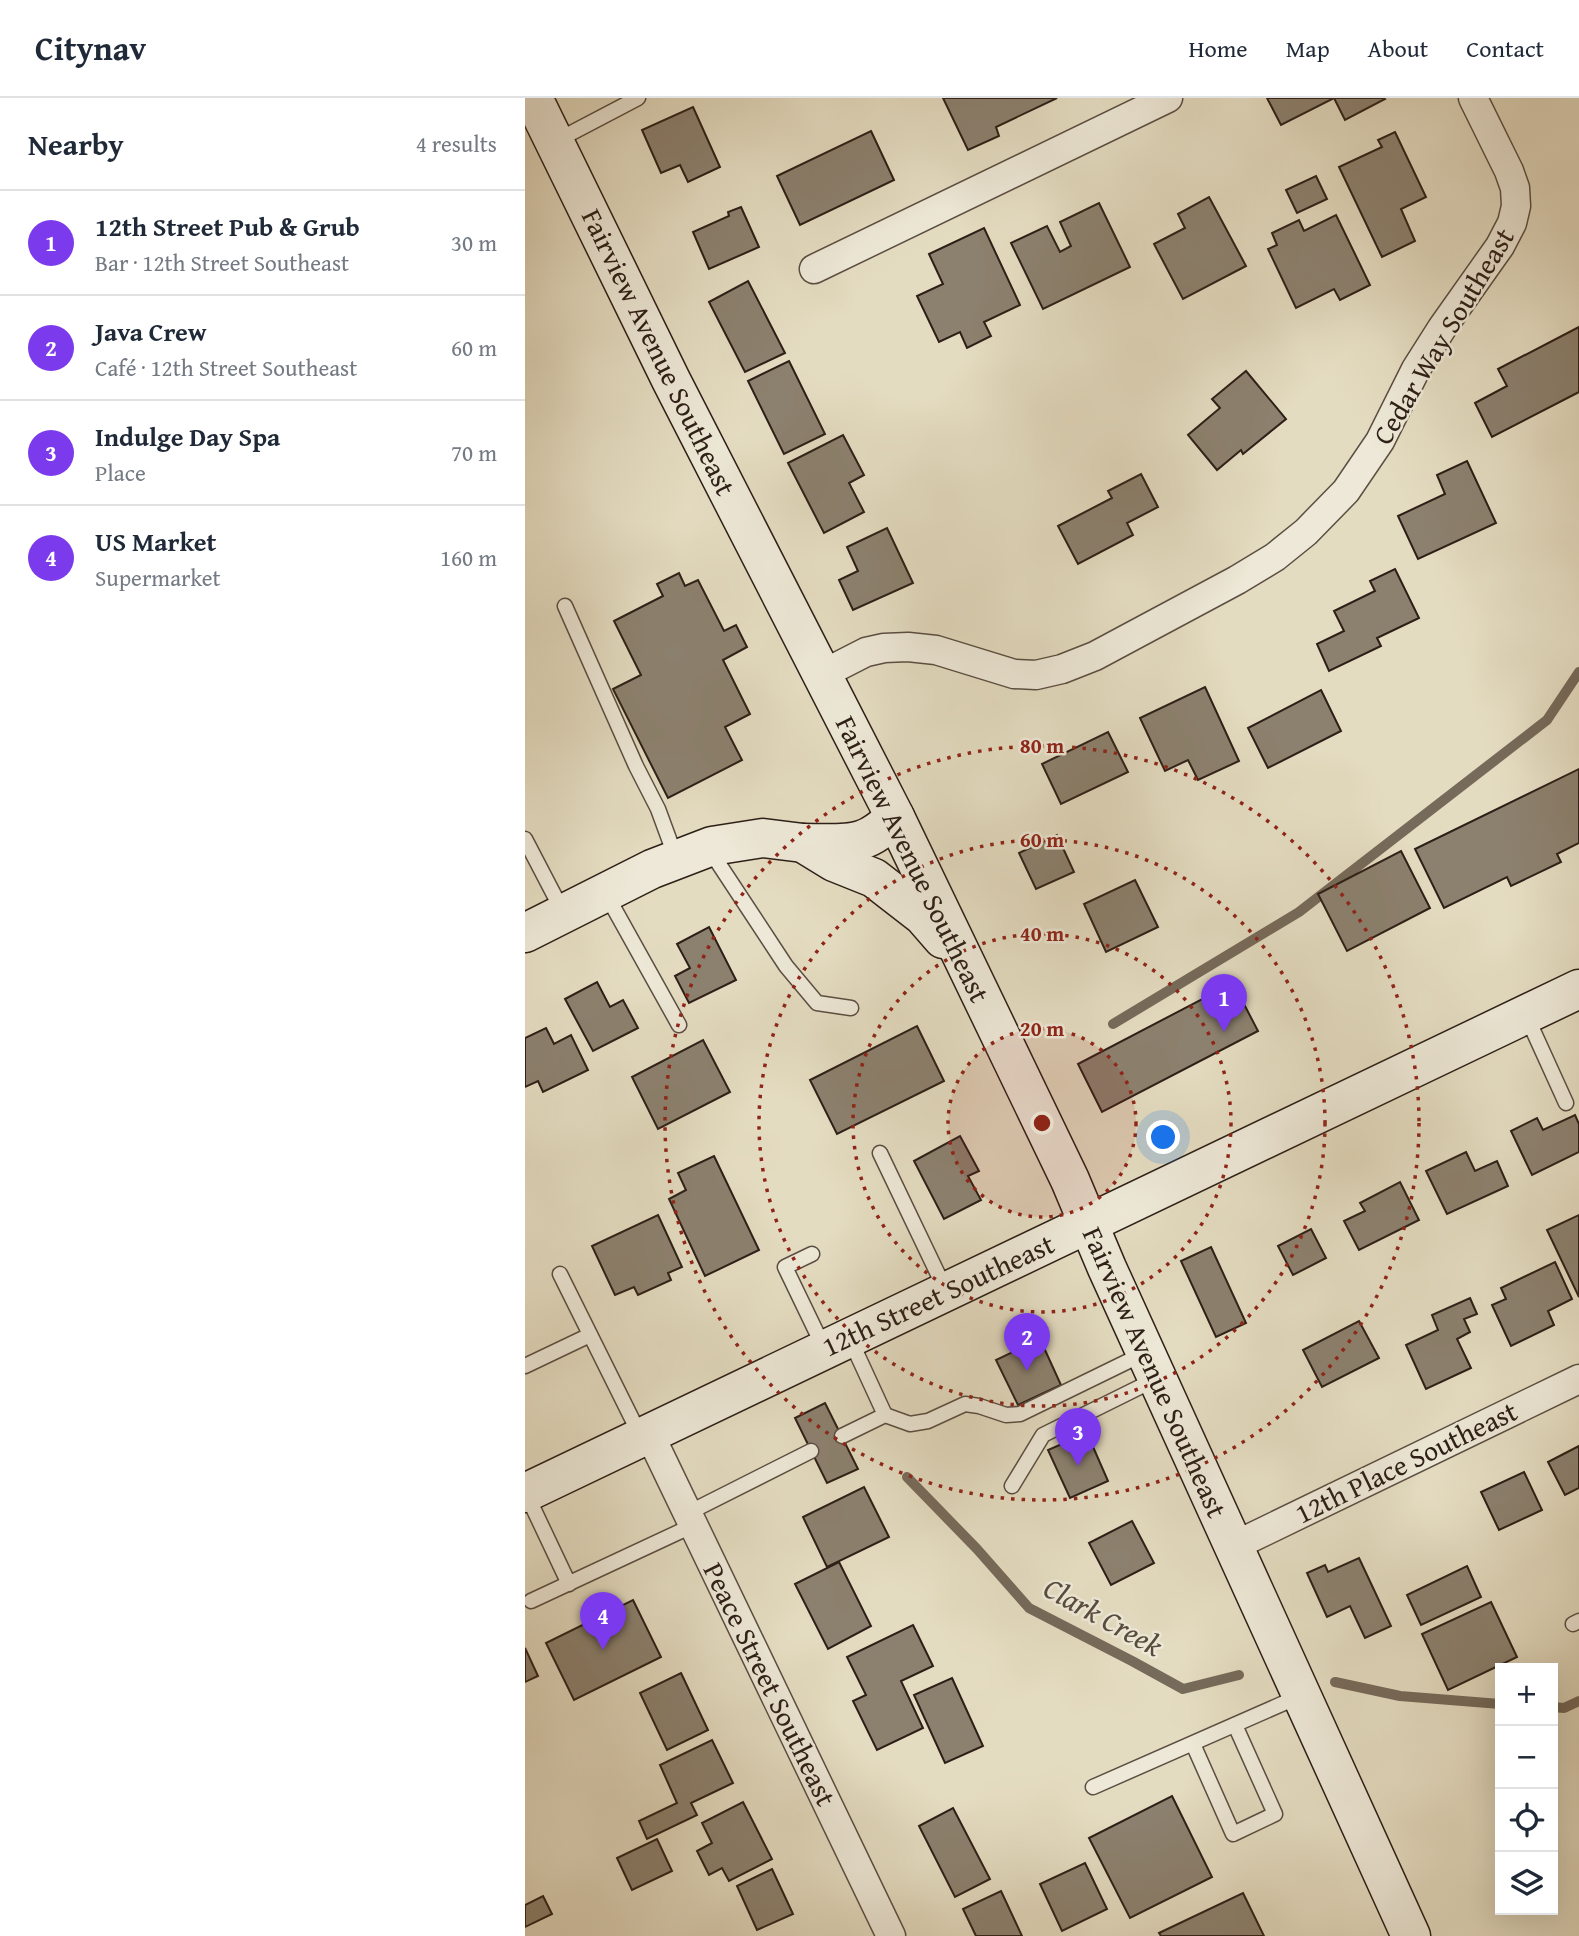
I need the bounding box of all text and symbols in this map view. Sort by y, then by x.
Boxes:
text: Citynav [35,24,146,72]
text: Home [1189,31,1248,66]
text: Map [1286,31,1330,66]
text: About [1368,31,1428,66]
text: Contact [1466,31,1544,66]
text: Nearby [28,122,124,166]
text: 4 results [416,127,497,160]
street label: Fairview Avenue Southeast [572,201,747,502]
text: 12th Street Pub & Grub [95,207,360,246]
street label: Cedar Way Southeast [1362,219,1524,452]
text: 1 [45,226,57,259]
text: 30 m [451,226,497,259]
text: Bar · 12th Street Southeast [95,246,349,279]
text: Java Crew [95,312,207,351]
text: 2 [45,331,57,364]
text: 60 m [451,331,497,364]
text: Café · 12th Street Southeast [95,351,357,384]
text: Indulge Day Spa [95,417,280,456]
text: 3 [45,436,57,469]
text: 70 m [451,436,497,469]
text: Place [95,456,146,489]
text: US Market [95,522,216,561]
text: 4 [45,541,57,574]
text: 160 m [440,541,497,574]
text: Supermarket [95,561,221,594]
street label: Fairview Avenue Southeast [826,708,1001,1009]
text: 80 m [1020,730,1064,761]
text: 60 m [1020,824,1064,855]
text: 40 m [1020,918,1064,949]
pin: 1 [1201,974,1247,1032]
text: 20 m [1020,1013,1064,1044]
centre of rings [1030,1111,1054,1135]
your location [1146,1120,1180,1154]
street label: Fairview Avenue Southeast [1073,1220,1238,1524]
street label: 12th Street Southeast [817,1227,1059,1363]
pin: 2 [1004,1313,1050,1371]
street label: 12th Place Southeast [1288,1390,1524,1533]
pin: 3 [1055,1408,1101,1466]
street label: Peace Street Southeast [694,1555,847,1813]
water label: Clark Creek [1036,1565,1171,1667]
pin: 4 [580,1592,626,1650]
map controls [1495,1663,1558,1915]
button: + [1495,1663,1558,1726]
button: − [1495,1726,1558,1789]
button: locate [1495,1789,1558,1852]
button: layers [1495,1852,1558,1915]

